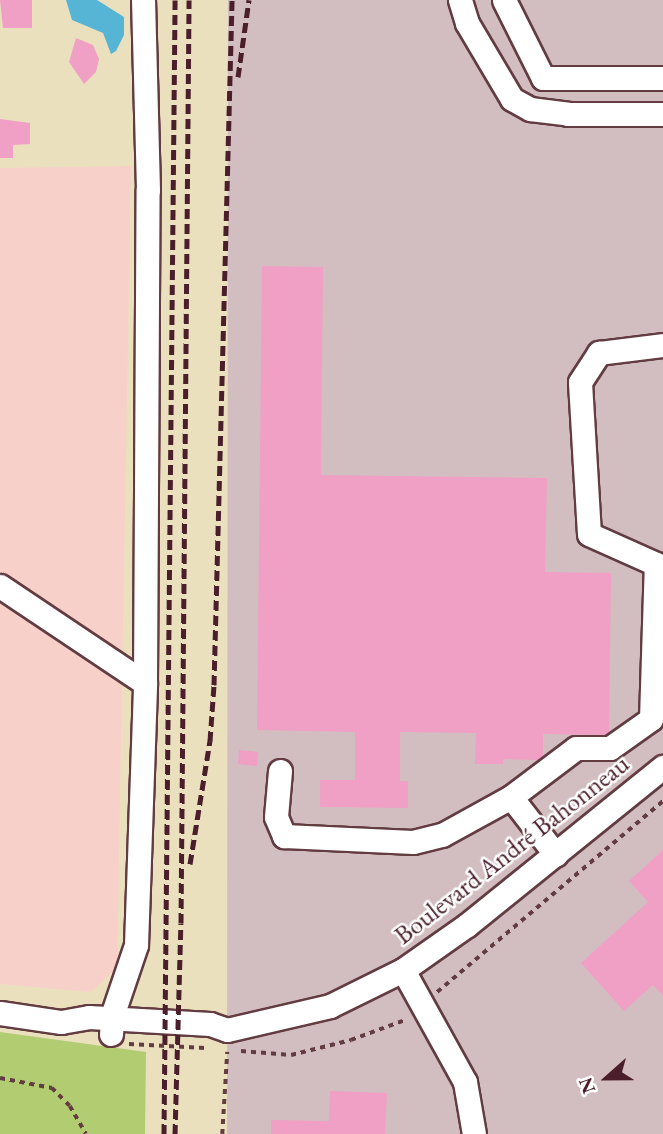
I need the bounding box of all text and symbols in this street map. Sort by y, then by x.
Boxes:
street label: Boulevard André Bahonneau [388,749,636,951]
north arrow [572,1043,642,1113]
text: N [573,1074,601,1097]

